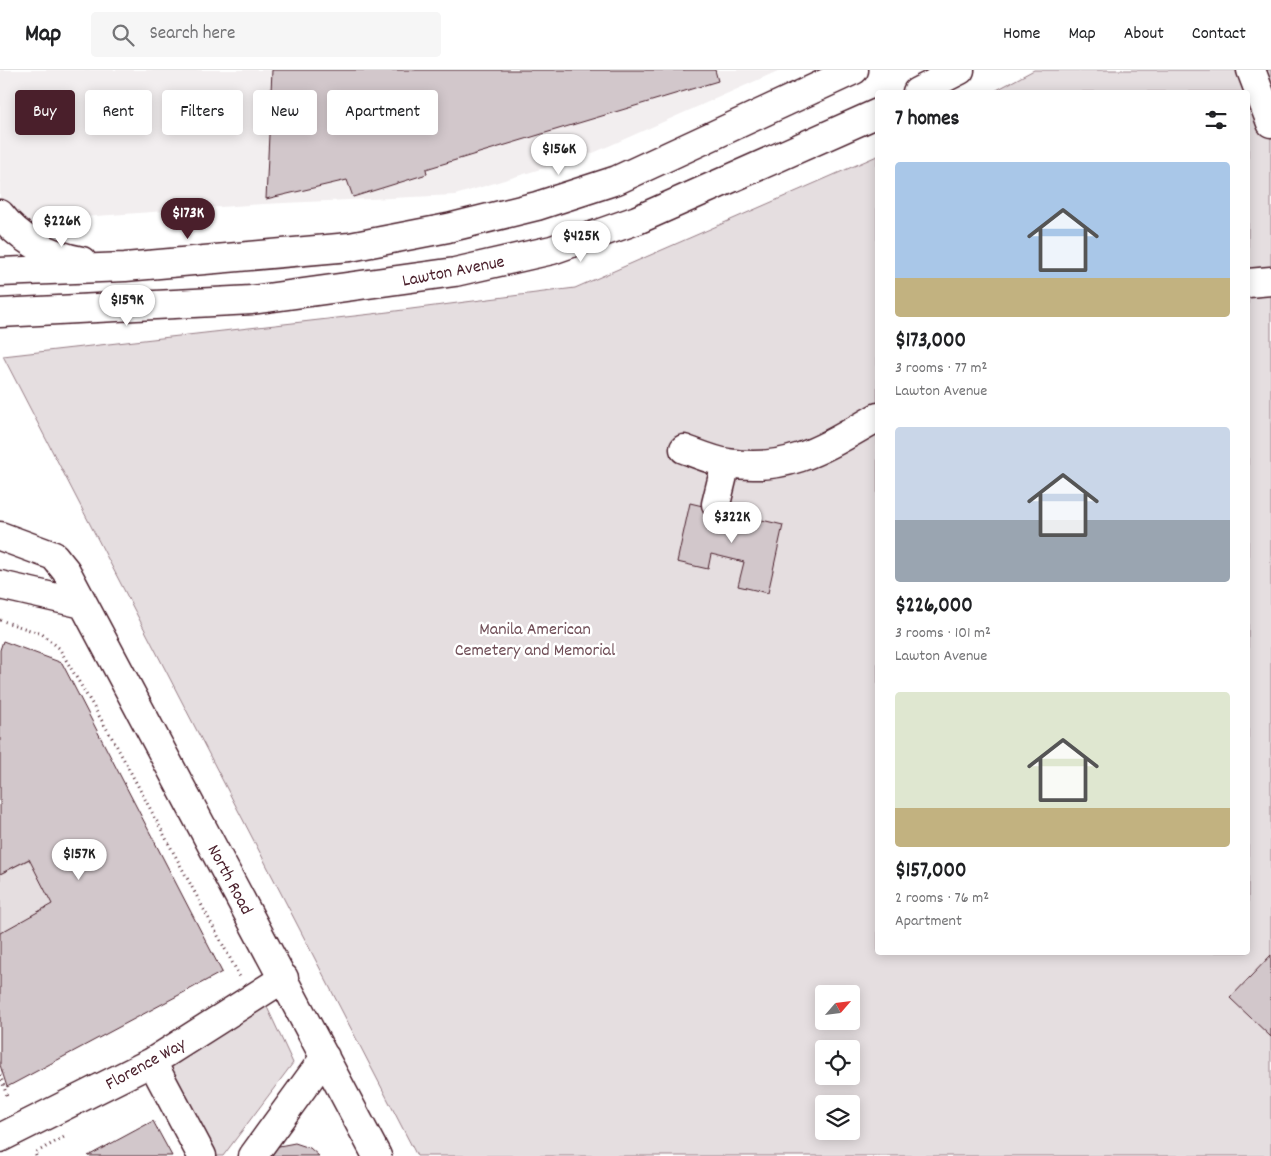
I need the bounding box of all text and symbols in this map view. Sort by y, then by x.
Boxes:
search box [91,12,441,57]
text: Map [25,18,61,52]
icon: search [109,21,137,49]
text: Search here [149,21,235,48]
text: Home [1003,22,1040,47]
text: Map [1068,22,1096,47]
text: About [1124,22,1164,47]
text: Contact [1192,22,1246,47]
chip: Buy [15,90,75,135]
chip: Rent [85,90,152,135]
chip: Filters [162,90,243,135]
chip: New [253,90,317,135]
chip: Apartment [327,90,438,135]
text: 7 homes [895,105,959,135]
icon: filters [1202,106,1230,134]
pin: $156K [524,134,594,176]
text: $156K [542,138,576,161]
icon: home [1018,195,1108,285]
pin: $173K [153,198,223,240]
text: $173K [172,202,204,225]
pin: $226K [27,206,97,248]
text: $226K [43,210,81,233]
pin: $425K [546,220,616,263]
text: $425K [563,225,599,248]
street label: Lawton Avenue [400,250,507,295]
pin: $159K [92,284,162,327]
text: $159K [110,289,144,312]
text: $173,000 [895,327,966,357]
text: 3 rooms · 77 m² [895,357,987,380]
text: Lawton Avenue [895,380,987,403]
icon: home [1018,460,1108,550]
pin: $322K [697,502,767,544]
text: $322K [714,506,750,529]
text: $226,000 [895,592,973,622]
park label: Manila American Cemetery and Memorial [455,618,616,664]
text: 3 rooms · 101 m² [895,622,991,645]
text: Lawton Avenue [895,645,987,668]
icon: home [1018,725,1108,815]
pin: $157K [44,838,114,881]
street label: North Road [200,841,258,920]
text: $157K [63,843,95,866]
text: $157,000 [895,857,966,887]
text: 2 rooms · 76 m² [895,887,989,910]
text: Apartment [895,910,962,933]
north arrow [815,985,860,1030]
map controls [815,985,860,1140]
street label: Florence Way [101,1032,192,1098]
button: locate [815,1040,860,1085]
button: layers [815,1095,860,1140]

